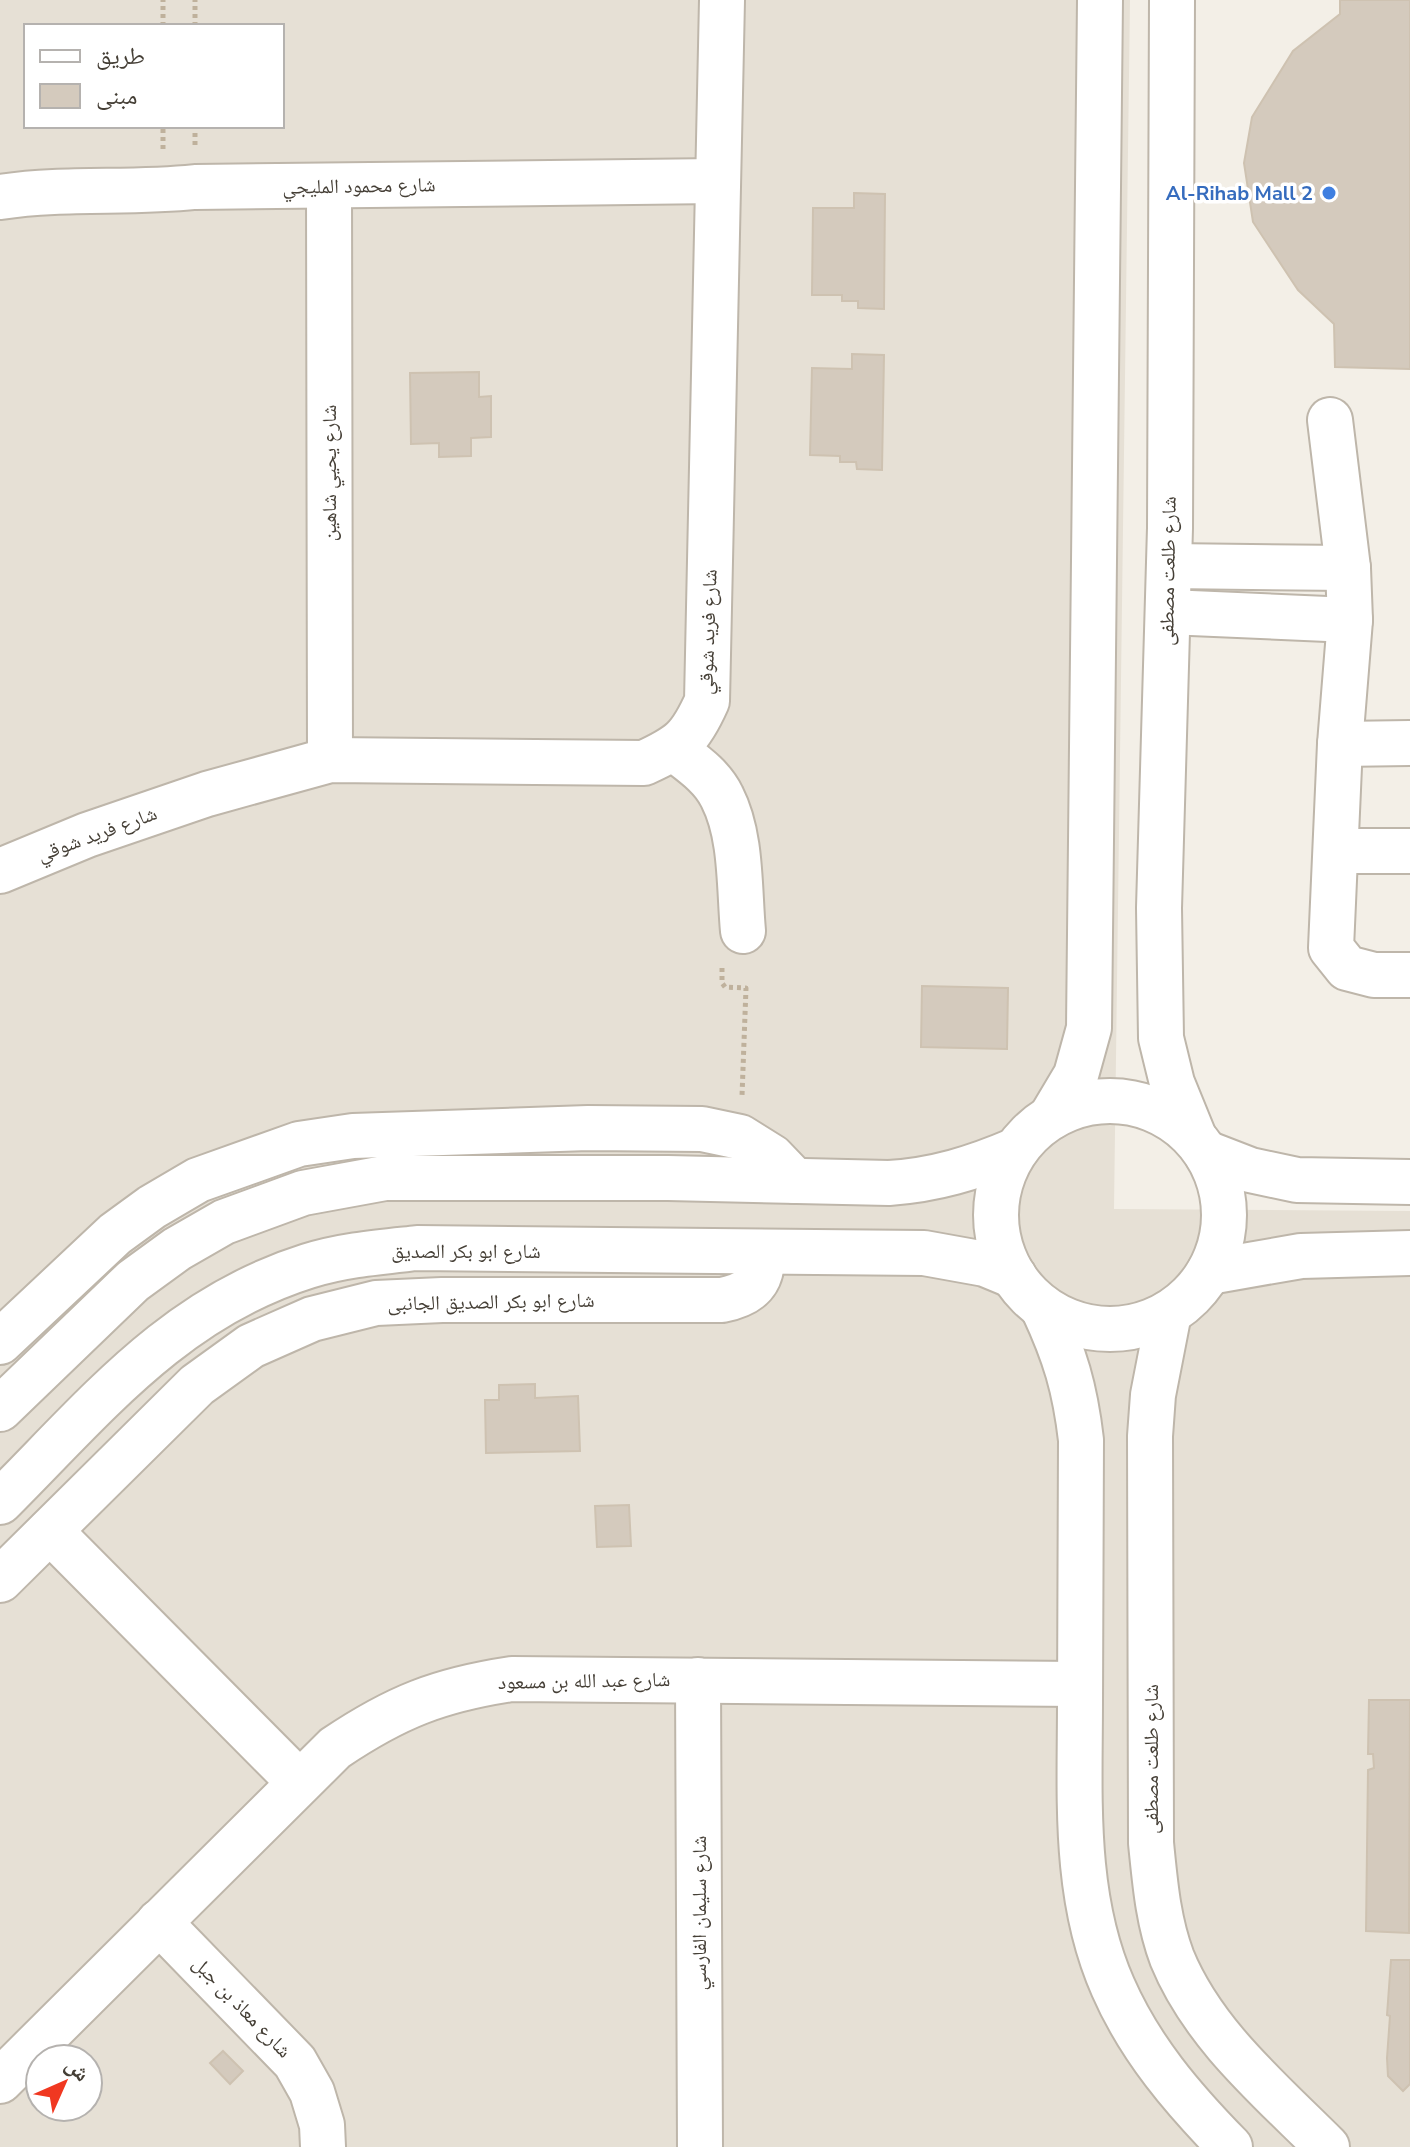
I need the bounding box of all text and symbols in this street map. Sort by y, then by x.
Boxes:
legend [24,24,284,128]
text: طريق [96,40,145,72]
text: مبنى [96,80,137,112]
street label: شارع محمود المليجي [282,171,436,203]
place label: Al-Rihab Mall 2 [1166,180,1313,207]
marker: Al-Rihab Mall 2 [1320,184,1338,202]
street label: شارع يحيي شاهين [316,405,345,541]
street label: شارع طلعت مصطفى [1153,496,1183,646]
street label: شارع فريد شوقي [692,569,726,695]
street label: شارع فريد شوقي [33,800,161,870]
street label: شارع ابو بكر الصديق [391,1238,541,1265]
street label: شارع ابو بكر الصديق الجانبى [387,1287,595,1317]
street label: شارع عبد الله بن مسعود [498,1666,670,1696]
street label: شارع طلعت مصطفى [1138,1684,1165,1834]
street label: شارع سليمان الفارسي [686,1835,715,1991]
street label: شارع معاذ بن جبل [187,1950,297,2064]
north arrow [24,2043,104,2123]
text: ش [59,2051,96,2088]

